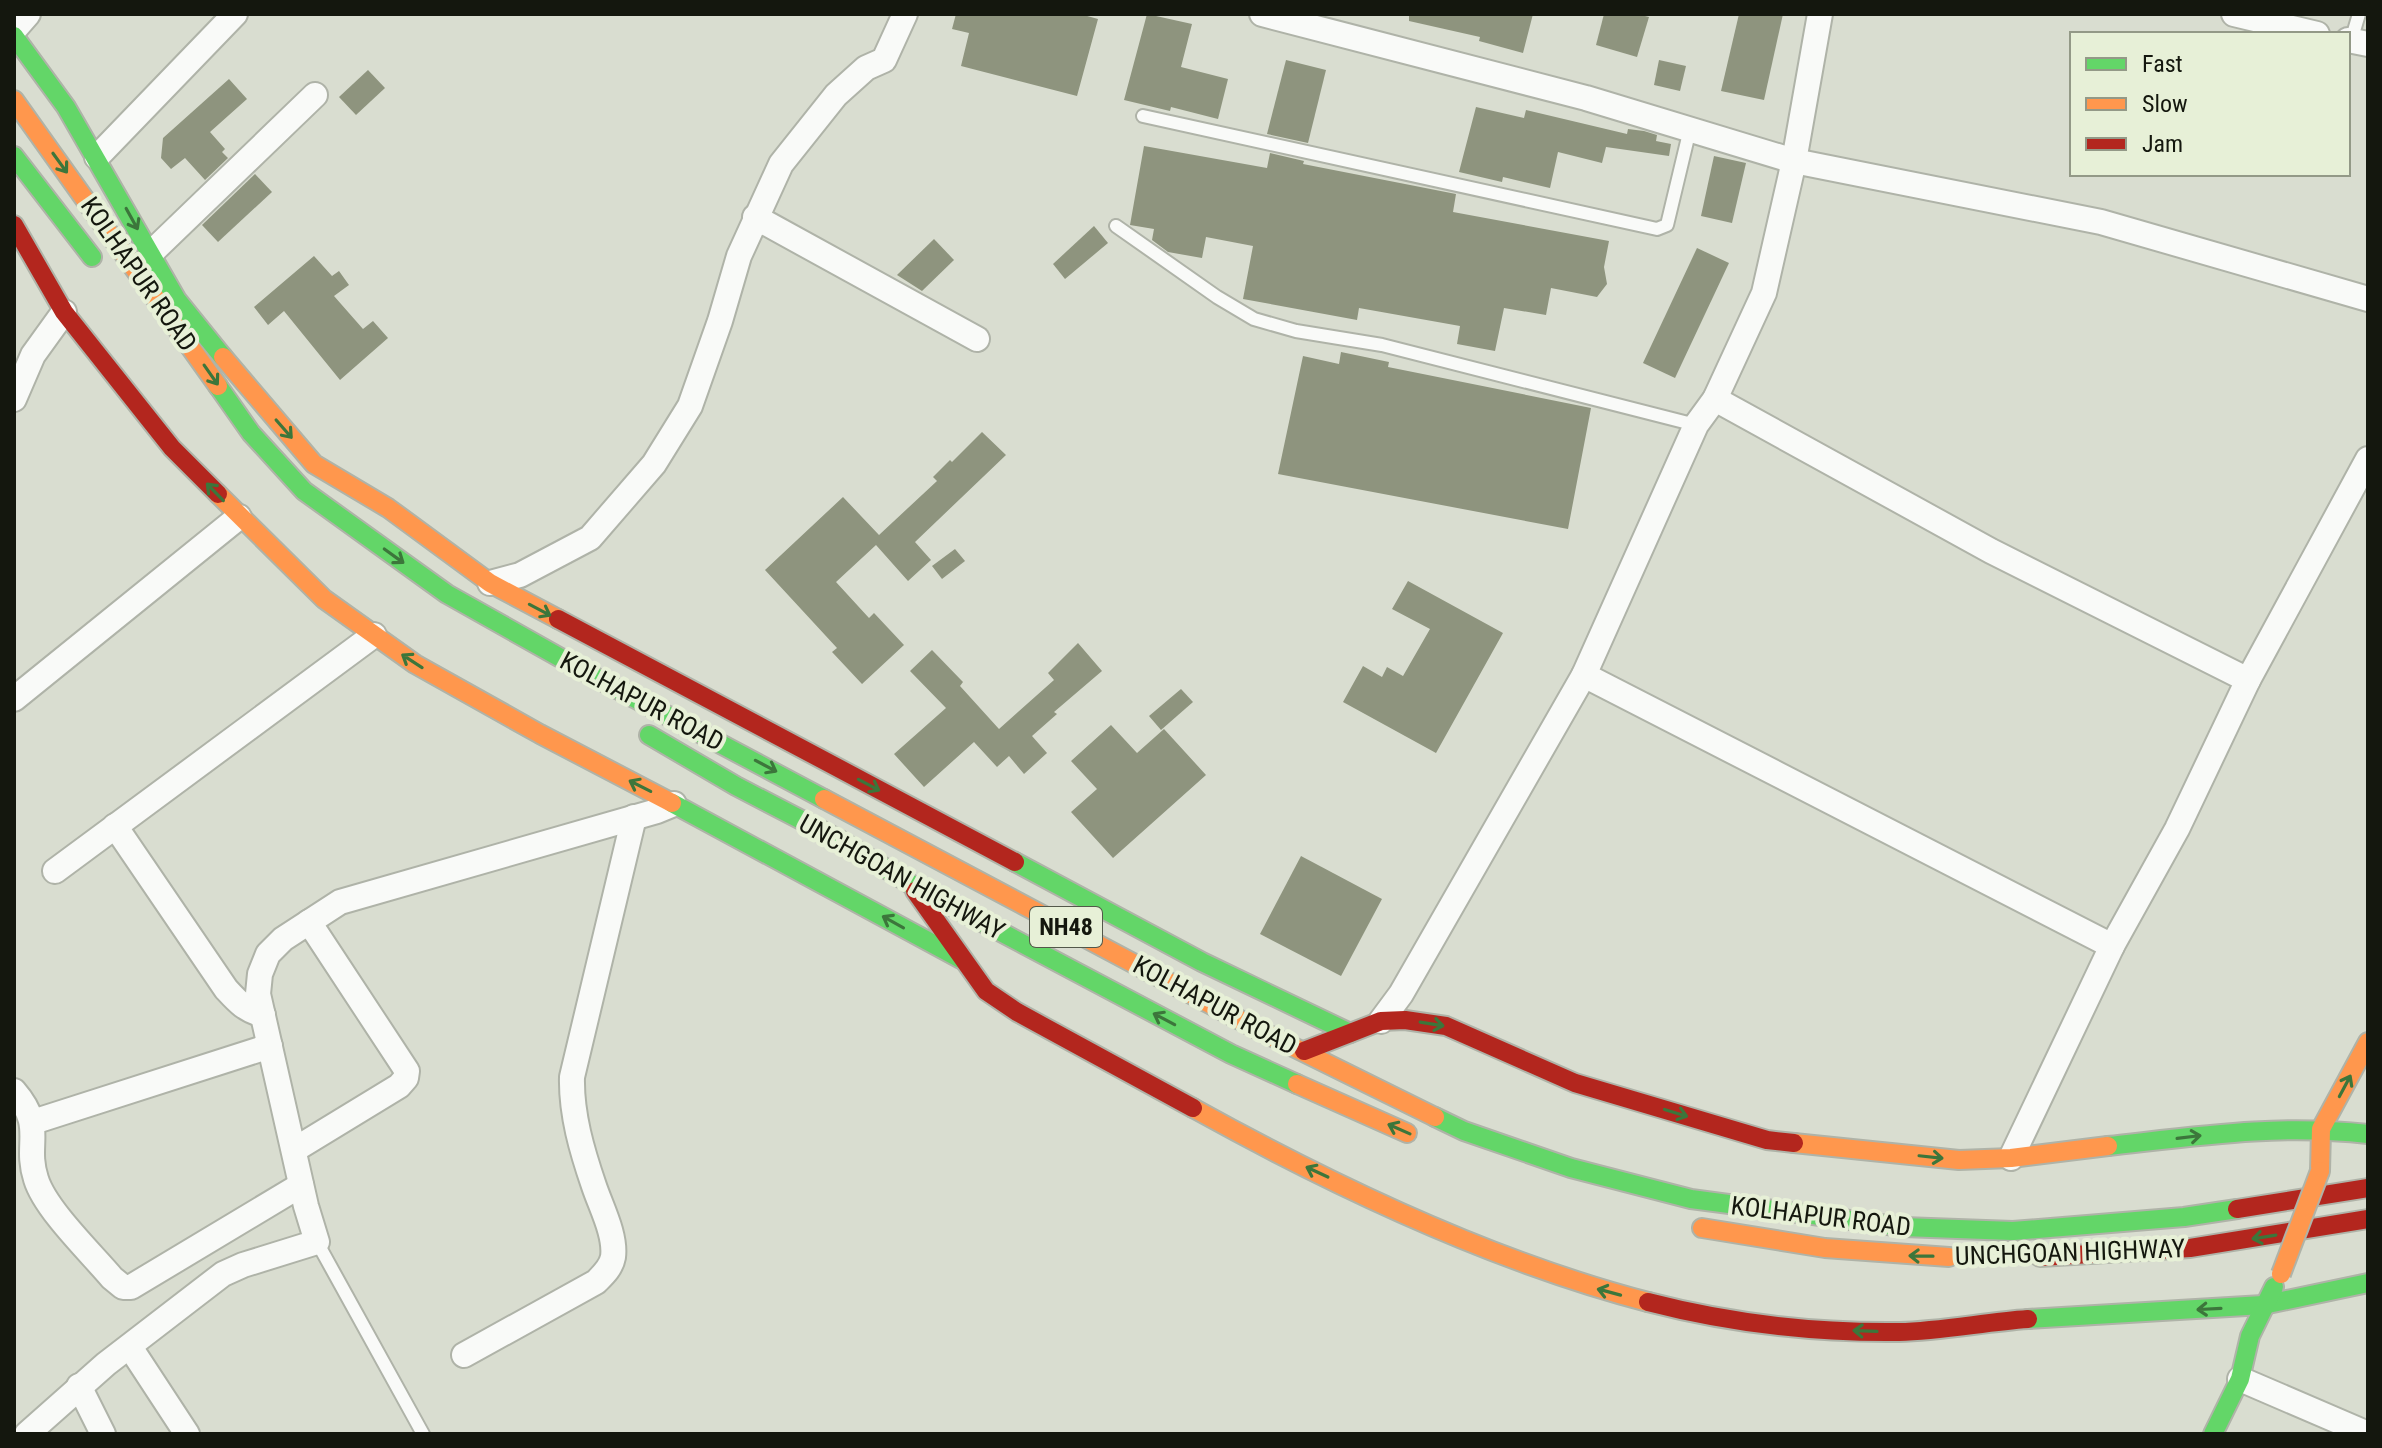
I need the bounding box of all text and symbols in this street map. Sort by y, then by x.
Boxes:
legend [2070,32,2350,176]
text: Fast [2142,50,2183,78]
text: Slow [2142,90,2188,118]
text: Jam [2142,130,2183,158]
one-way arrow [52,152,68,174]
street label: KOLHAPUR ROAD [75,191,203,357]
one-way arrow [124,207,140,230]
one-way arrow [203,363,219,385]
one-way arrow [275,418,293,438]
one-way arrow [206,483,225,502]
one-way arrow [383,547,404,564]
one-way arrow [528,603,552,619]
street label: KOLHAPUR ROAD [555,645,729,757]
one-way arrow [401,652,423,669]
one-way arrow [754,758,777,774]
one-way arrow [628,777,652,793]
one-way arrow [856,777,880,793]
street label: UNCHGOAN HIGHWAY [794,808,1010,946]
road number: NH48 [1030,907,1102,947]
one-way arrow [882,914,906,929]
street label: KOLHAPUR ROAD [1128,949,1302,1061]
one-way arrow [1153,1010,1177,1026]
one-way arrow [1419,1017,1444,1032]
one-way arrow [2337,1074,2353,1098]
one-way arrow [1662,1106,1688,1121]
one-way arrow [1388,1121,1412,1136]
one-way arrow [2175,1129,2202,1144]
one-way arrow [1917,1149,1944,1164]
one-way arrow [1306,1164,1330,1179]
street label: KOLHAPUR ROAD [1729,1190,1913,1242]
one-way arrow [2251,1230,2277,1245]
street label: UNCHGOAN HIGHWAY [1954,1233,2186,1271]
one-way arrow [1908,1249,1935,1264]
one-way arrow [1597,1283,1623,1298]
one-way arrow [2196,1301,2223,1316]
one-way arrow [1852,1323,1879,1338]

